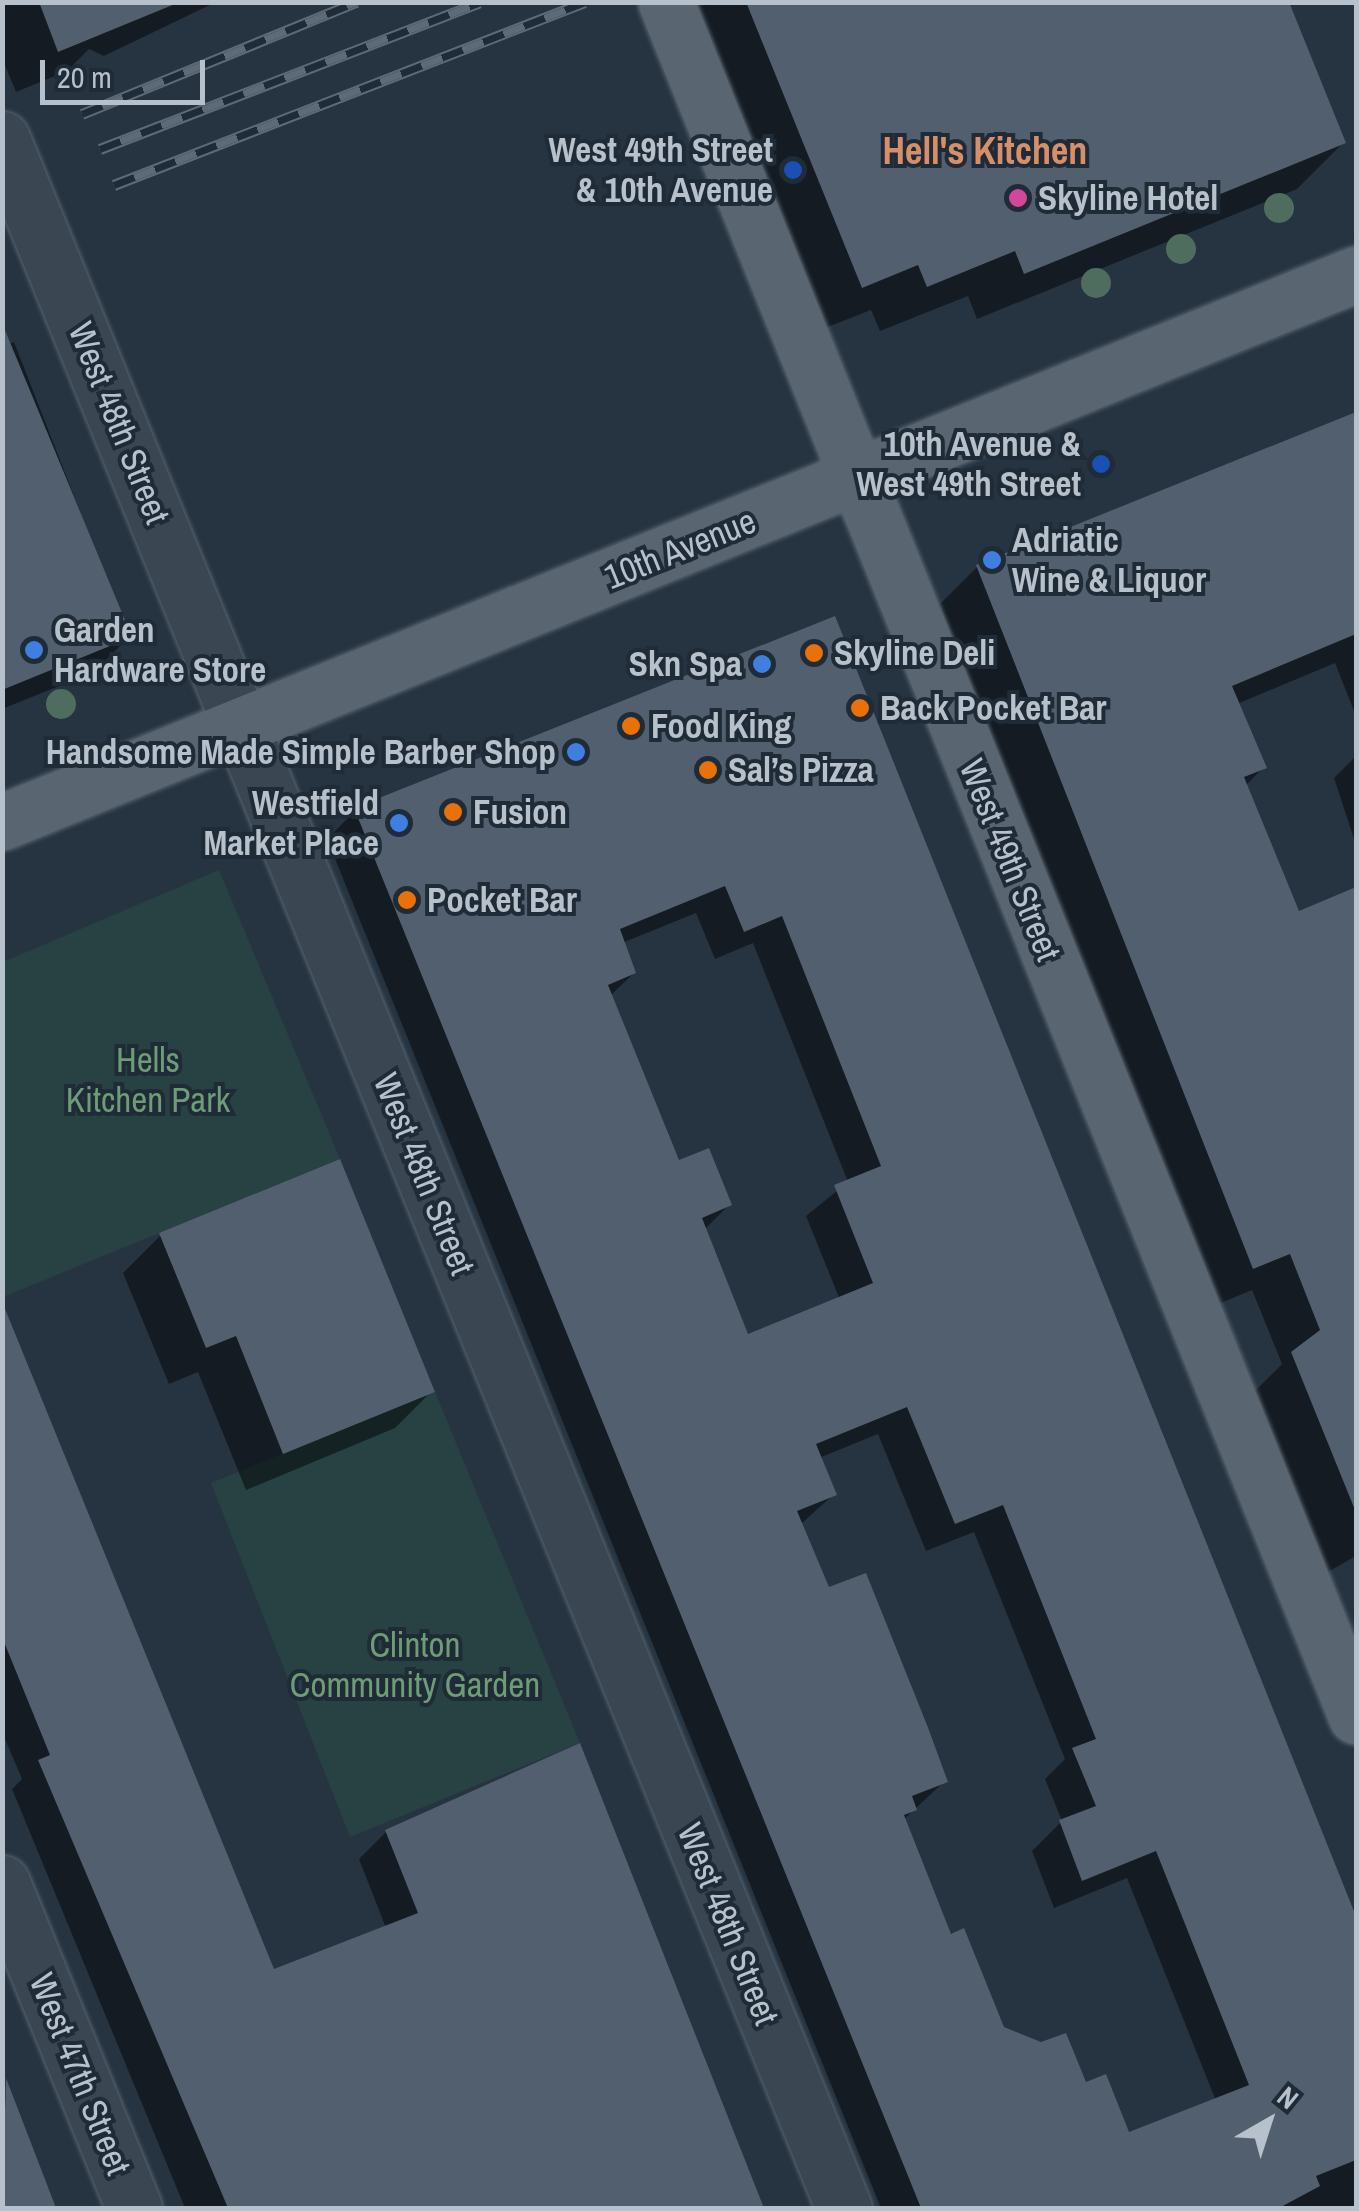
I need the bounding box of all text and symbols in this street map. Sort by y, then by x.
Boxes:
scale bar [45,40,210,102]
text: 20 m [57,57,112,97]
district label: Hell's Kitchen [883,128,1087,174]
place label: West 49th Street & 10th Avenue [549,129,773,211]
marker: West 49th Street & 10th Avenue [782,159,804,181]
place label: Skyline Hotel [1038,177,1218,219]
marker: Skyline Hotel [1007,187,1029,209]
street label: West 48th Street [60,316,178,530]
place label: 10th Avenue & West 49th Street [857,423,1081,505]
marker: 10th Avenue & West 49th Street [1090,453,1112,475]
street label: 10th Avenue [598,499,762,599]
place label: Adriatic Wine & Liquor [1012,519,1206,601]
marker: Adriatic Wine & Liquor [981,549,1003,571]
place label: Garden Hardware Store [54,609,266,691]
place label: Skyline Deli [834,632,995,674]
marker: Garden Hardware Store [23,639,45,661]
marker: Skyline Deli [803,642,825,664]
place label: Skn Spa [629,643,742,685]
marker: Skn Spa [751,653,773,675]
place label: Back Pocket Bar [880,687,1107,729]
marker: Back Pocket Bar [849,697,871,719]
place label: Food King [651,705,791,747]
marker: Food King [620,715,642,737]
place label: Handsome Made Simple Barber Shop [46,731,556,773]
marker: Handsome Made Simple Barber Shop [565,741,587,763]
place label: Sal’s Pizza [728,749,874,791]
street label: West 49th Street [951,753,1069,967]
marker: Sal’s Pizza [697,759,719,781]
place label: Westfield Market Place [204,782,379,864]
place label: Fusion [473,791,567,833]
marker: Fusion [442,801,464,823]
marker: Westfield Market Place [388,812,410,834]
place label: Pocket Bar [427,879,577,921]
marker: Pocket Bar [396,889,418,911]
park label: Hells Kitchen Park [66,1039,230,1121]
street label: West 48th Street [365,1067,483,1281]
park label: Clinton Community Garden [290,1624,540,1706]
street label: West 48th Street [669,1817,787,2031]
street label: West 47th Street [21,1967,139,2181]
north arrow [1219,2071,1319,2171]
text: N [1269,2078,1306,2118]

